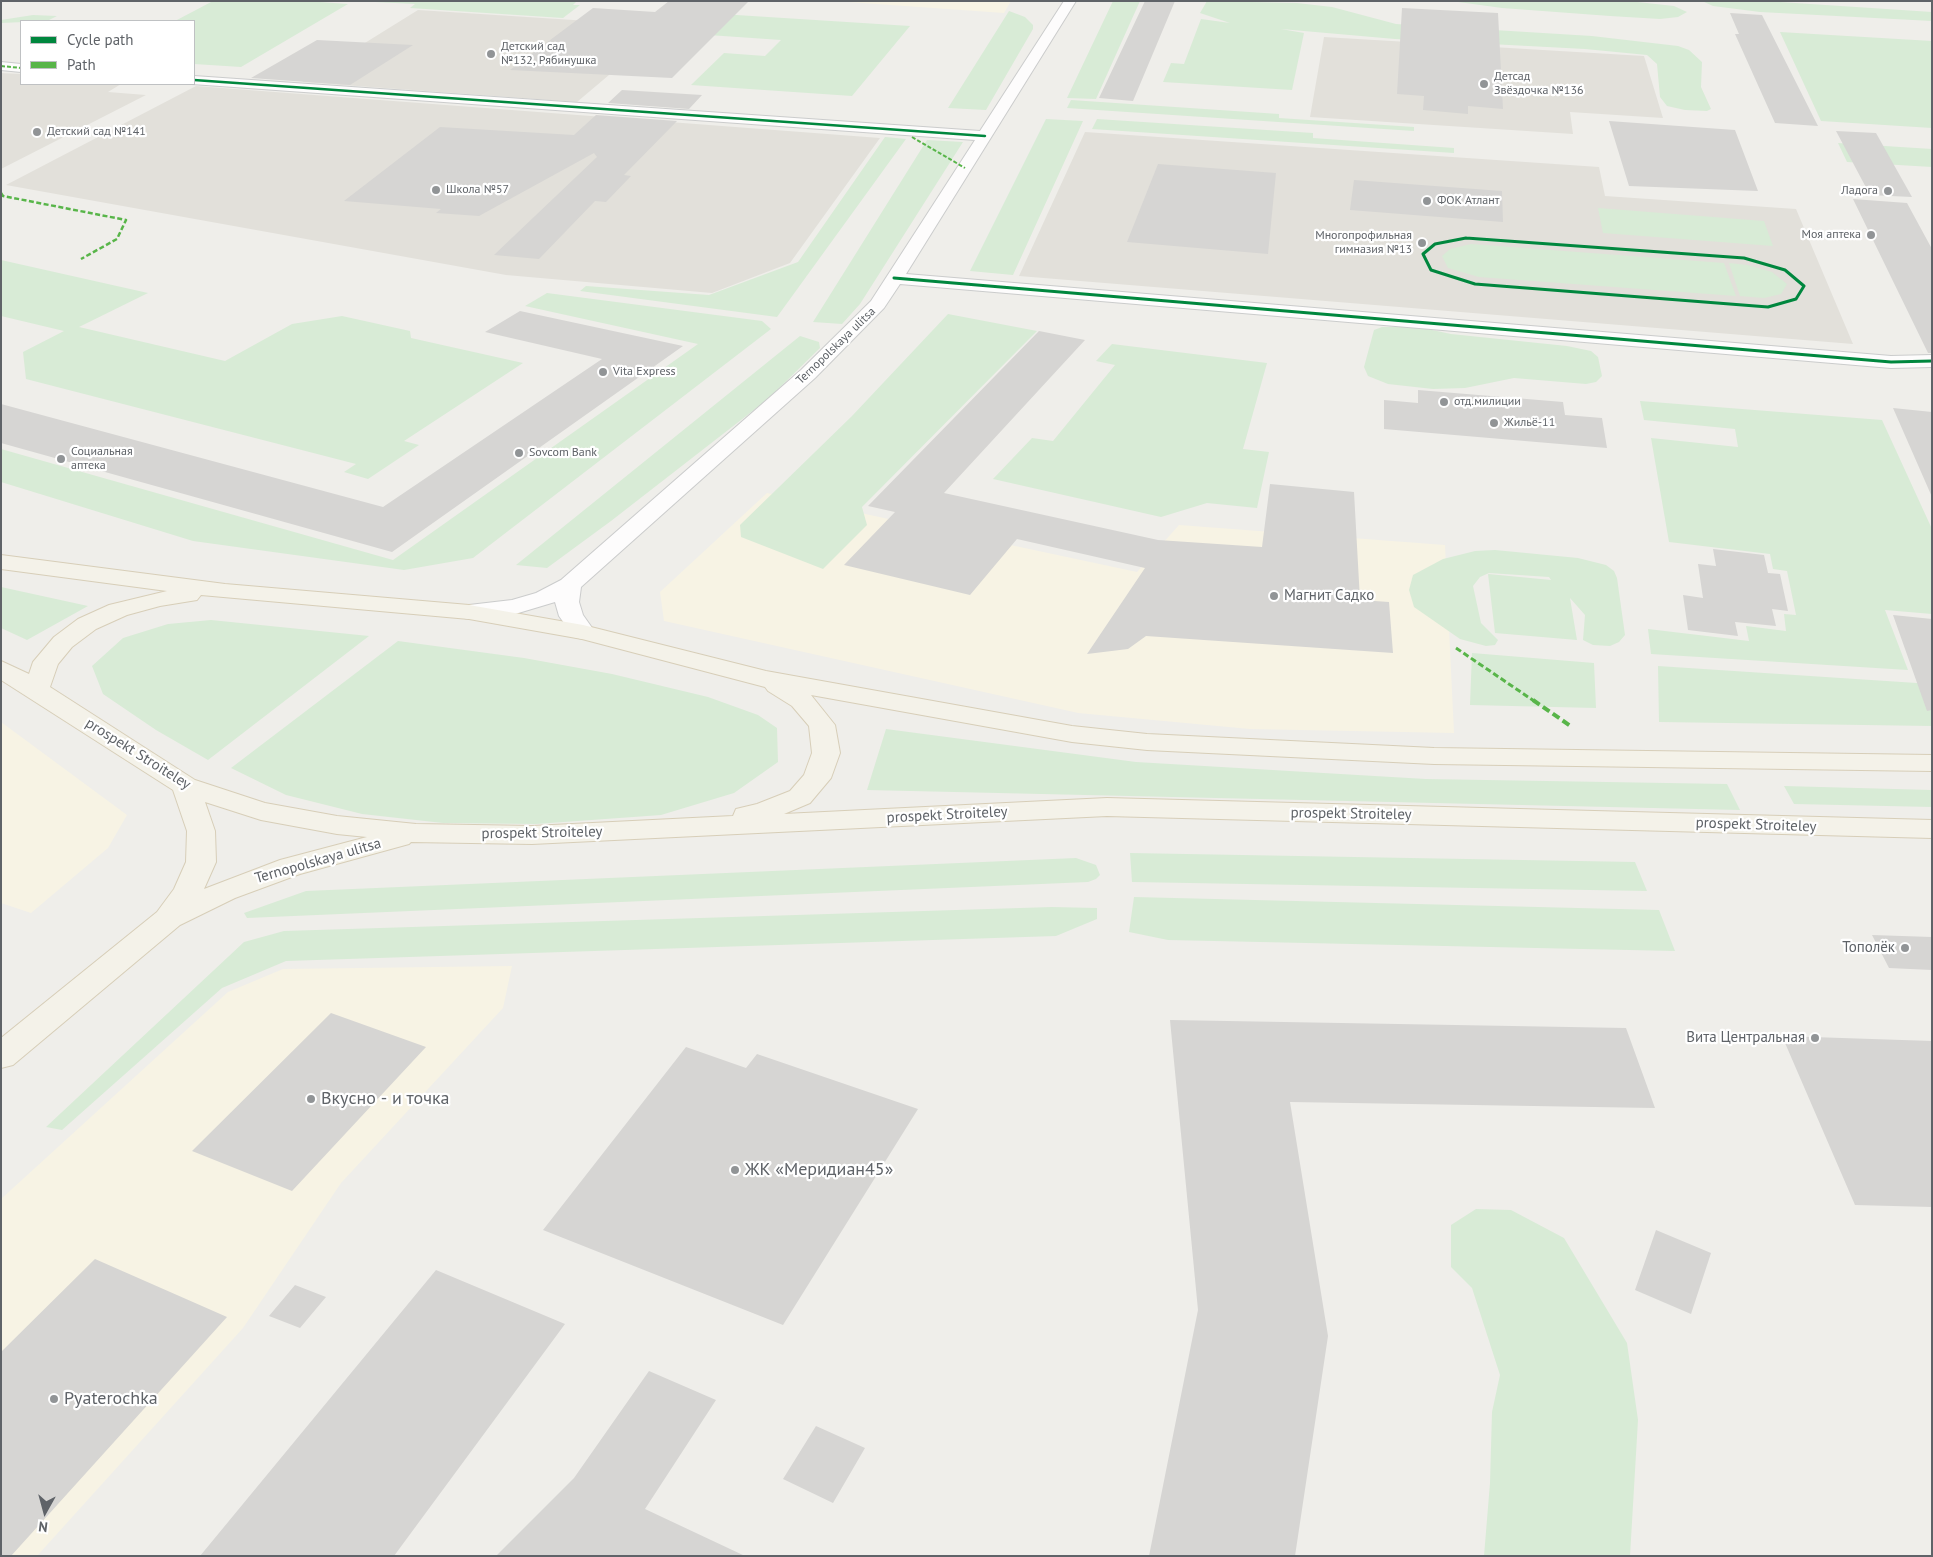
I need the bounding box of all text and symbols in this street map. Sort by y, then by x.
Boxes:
legend [20,20,195,85]
text: Cycle path [67,30,133,49]
place label: Детский сад №132, Рябинушка [501,40,597,68]
marker: Детский сад №132, Рябинушка [485,48,497,60]
text: Path [67,55,96,74]
place label: Детсад Звёздочка №136 [1494,70,1583,98]
marker: Детсад Звёздочка №136 [1478,78,1490,90]
place label: Детский сад №141 [47,125,146,139]
marker: Детский сад №141 [31,126,43,138]
place label: Школа №57 [446,183,509,197]
marker: Школа №57 [430,184,442,196]
place label: Ладога [1841,184,1878,198]
marker: Ладога [1882,185,1894,197]
place label: ФОК Атлант [1437,194,1500,208]
marker: ФОК Атлант [1421,195,1433,207]
place label: Моя аптека [1801,228,1861,242]
place label: Многопрофильная гимназия №13 [1315,229,1412,257]
marker: Моя аптека [1865,229,1877,241]
marker: Многопрофильная гимназия №13 [1416,237,1428,249]
street label: Ternopolskaya ulitsa [793,305,879,387]
place label: Vita Express [613,365,676,379]
marker: Vita Express [597,366,609,378]
place label: отд.милиции [1454,395,1521,409]
marker: отд.милиции [1438,396,1450,408]
place label: Жильё-11 [1504,416,1555,430]
marker: Жильё-11 [1488,417,1500,429]
place label: Социальная аптека [71,445,133,473]
place label: Sovcom Bank [529,446,597,460]
marker: Sovcom Bank [513,447,525,459]
marker: Социальная аптека [55,453,67,465]
place label: Магнит Садко [1284,587,1374,605]
marker: Магнит Садко [1268,590,1280,602]
street label: prospekt Stroiteley [82,714,194,794]
street label: prospekt Stroiteley [886,803,1008,827]
street label: prospekt Stroiteley [1290,804,1412,824]
street label: prospekt Stroiteley [1695,814,1817,836]
street label: prospekt Stroiteley [481,823,603,843]
street label: Ternopolskaya ulitsa [253,834,383,888]
place label: Тополёк [1842,939,1895,957]
marker: Тополёк [1899,942,1911,954]
place label: Вита Центральная [1686,1029,1805,1047]
marker: Вита Центральная [1809,1032,1821,1044]
place label: Вкусно - и точка [321,1088,449,1110]
marker: Вкусно - и точка [305,1093,317,1105]
place label: ЖК «Меридиан45» [745,1159,893,1181]
marker: ЖК «Меридиан45» [729,1164,741,1176]
place label: Pyaterochka [64,1388,158,1410]
marker: Pyaterochka [48,1393,60,1405]
north arrow [20,1487,70,1537]
text: N [38,1517,49,1536]

